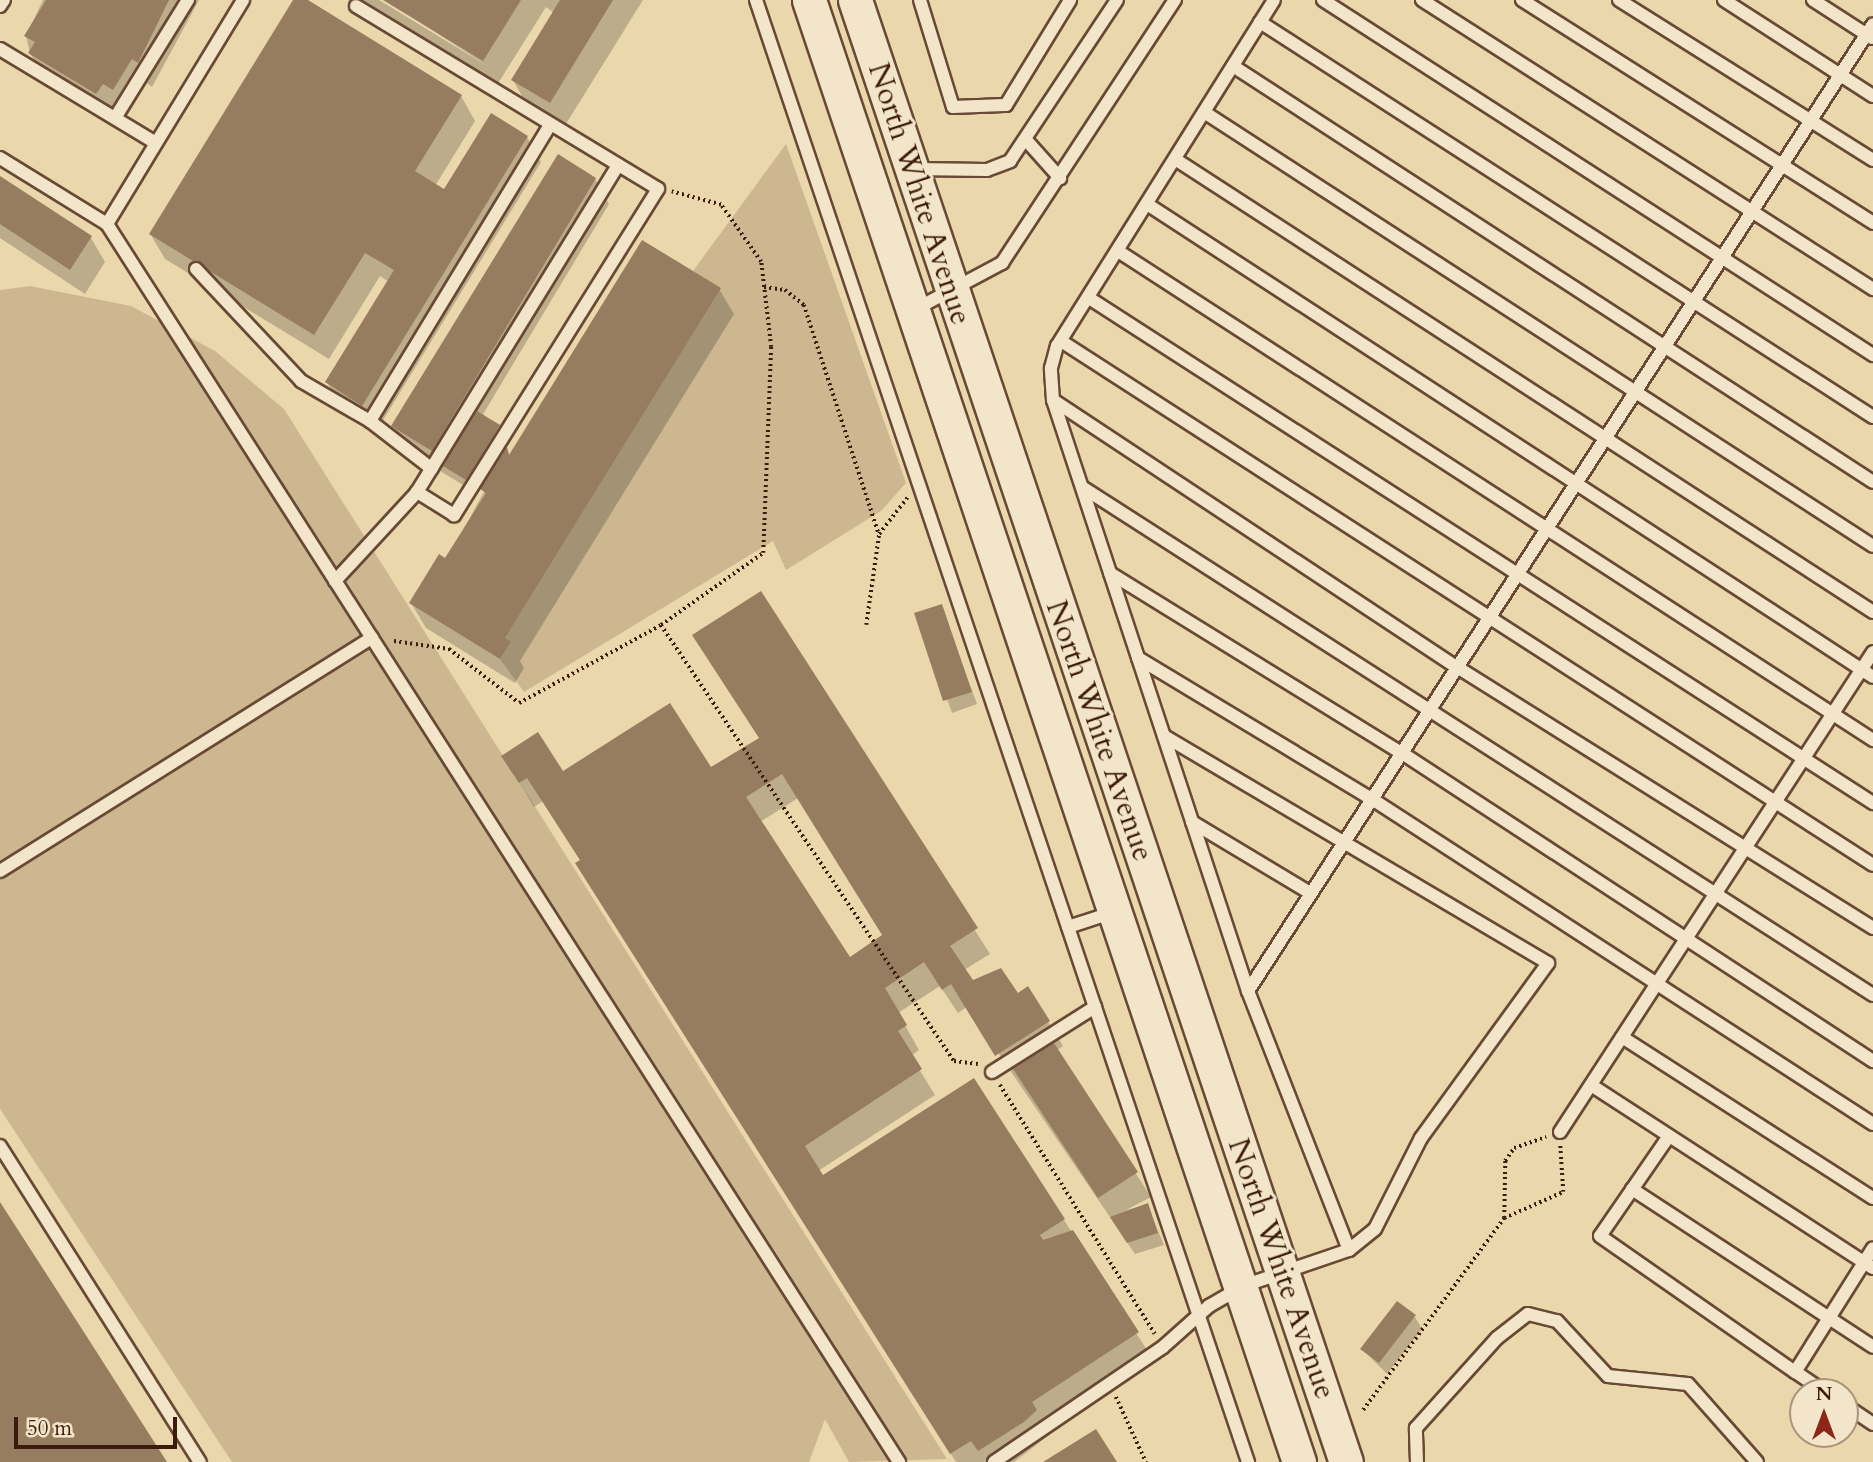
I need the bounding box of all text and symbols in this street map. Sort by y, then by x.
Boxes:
street label: North White Avenue [860,59,978,329]
street label: North White Avenue [1038,596,1160,866]
street label: North White Avenue [1220,1134,1342,1404]
north arrow [1789,1378,1859,1448]
text: N [1816,1381,1832,1407]
scale bar [18,1402,180,1446]
text: 50 m [27,1414,72,1443]

